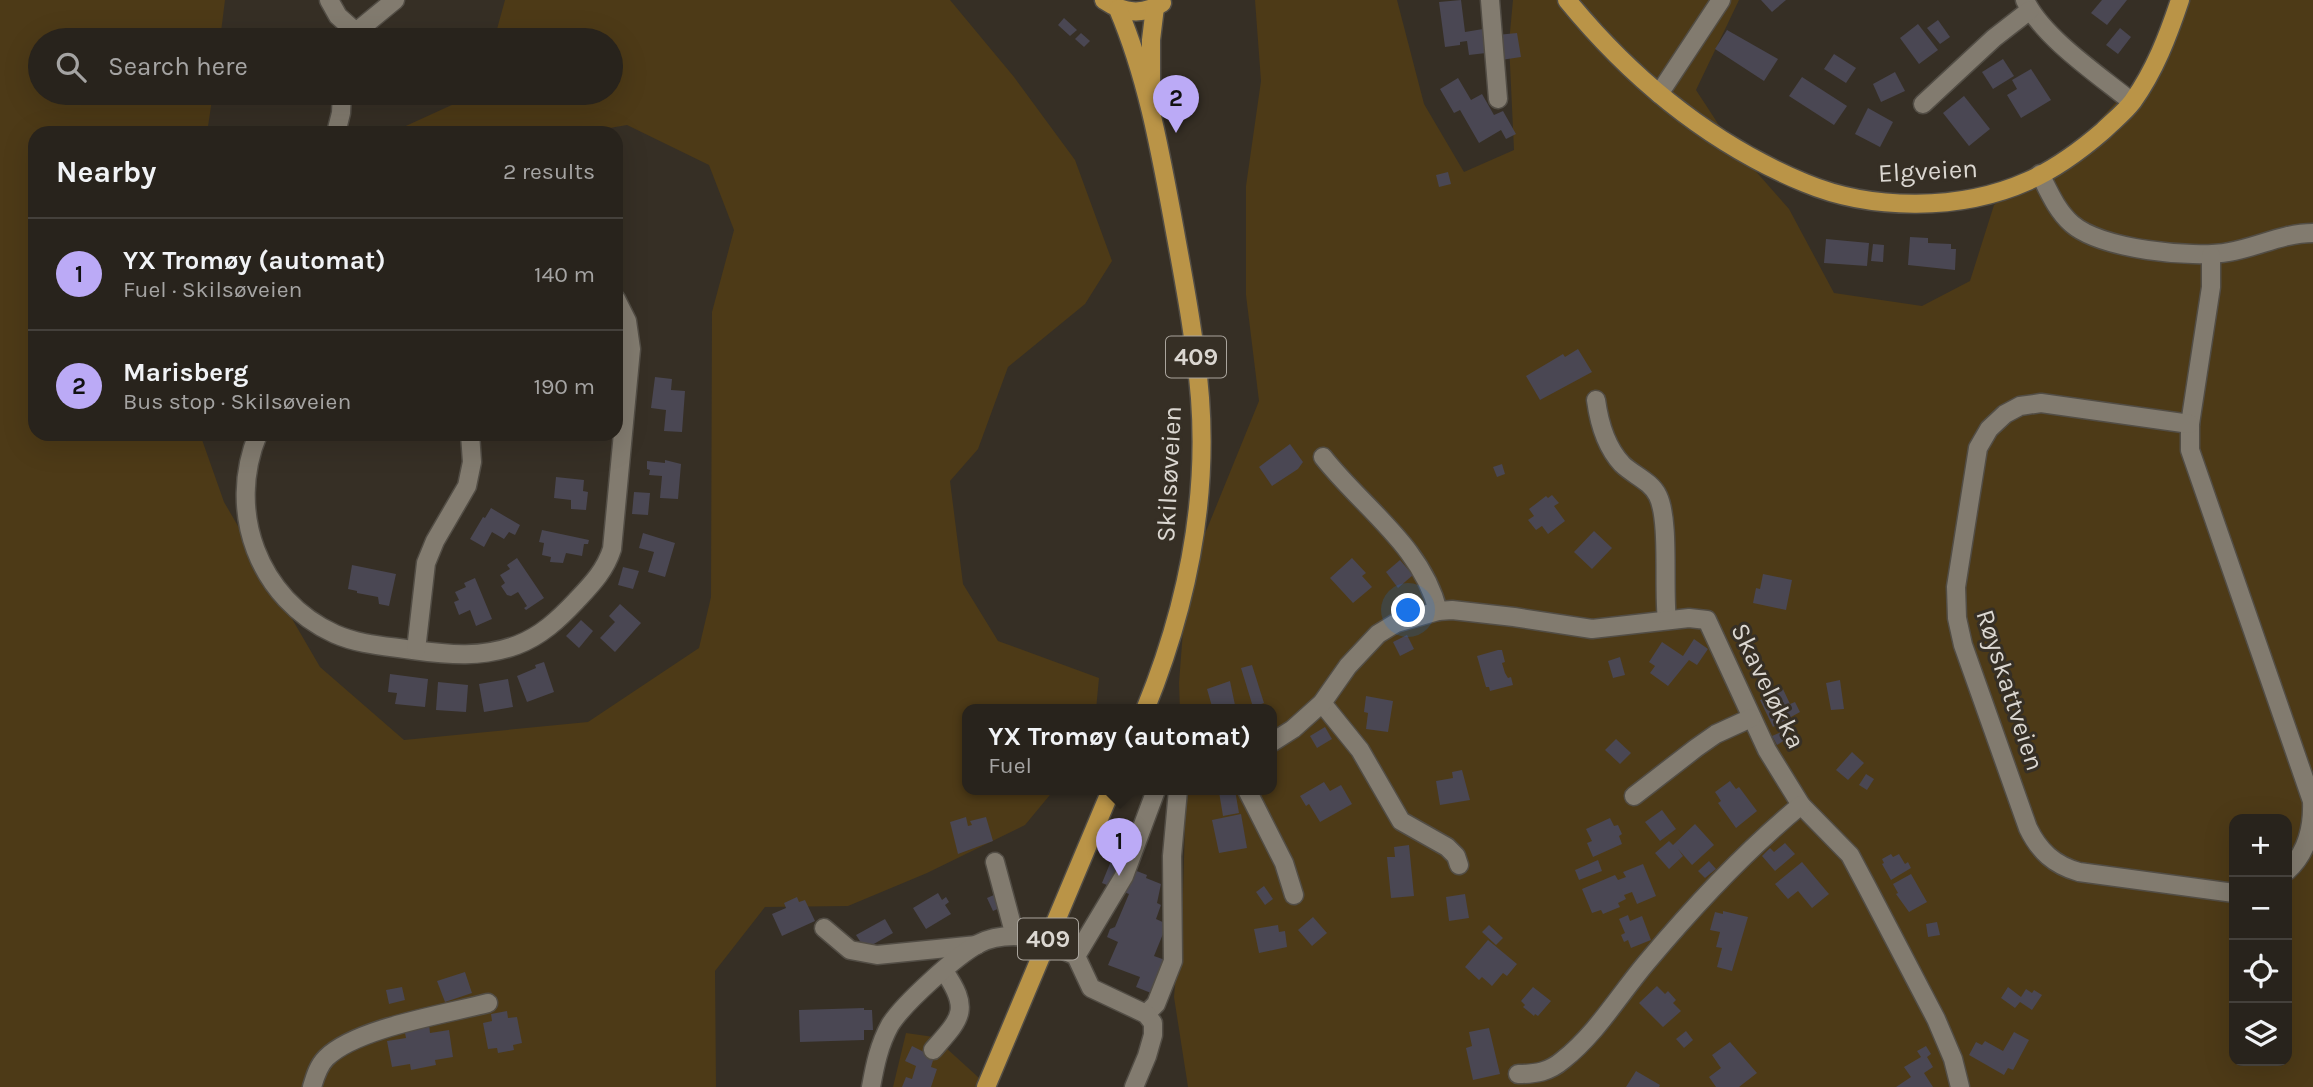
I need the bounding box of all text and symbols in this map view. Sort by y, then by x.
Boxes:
search box [28,28,623,105]
icon: search [52,48,90,86]
text: Search here [108,51,248,82]
pin: 2 [1153,75,1199,133]
street label: Elgveien [1877,153,1979,189]
text: Nearby [56,154,156,190]
text: 2 results [503,158,595,185]
text: YX Tromøy (automat) [123,245,386,276]
text: 1 [75,261,83,288]
text: 140 m [534,261,595,288]
text: Fuel · Skilsøveien [123,276,302,303]
road number: 409 [1166,336,1226,378]
text: Marisberg [123,357,248,388]
text: 2 [72,373,86,400]
text: 190 m [533,373,595,400]
text: Bus stop · Skilsøveien [123,388,351,415]
street label: Skilsøveien [1150,405,1188,543]
your location [1391,593,1425,627]
street label: Røyskattveien [1969,605,2051,775]
street label: Skaveløkka [1724,618,1812,754]
popup [962,704,1277,795]
text: YX Tromøy (automat) [988,721,1251,752]
text: Fuel [988,752,1032,779]
map controls [2229,814,2292,1066]
button: + [2229,814,2292,877]
pin: 1 [1096,818,1142,876]
button: − [2229,877,2292,940]
road number: 409 [1018,918,1078,959]
button: locate [2229,940,2292,1003]
button: layers [2229,1003,2292,1066]

